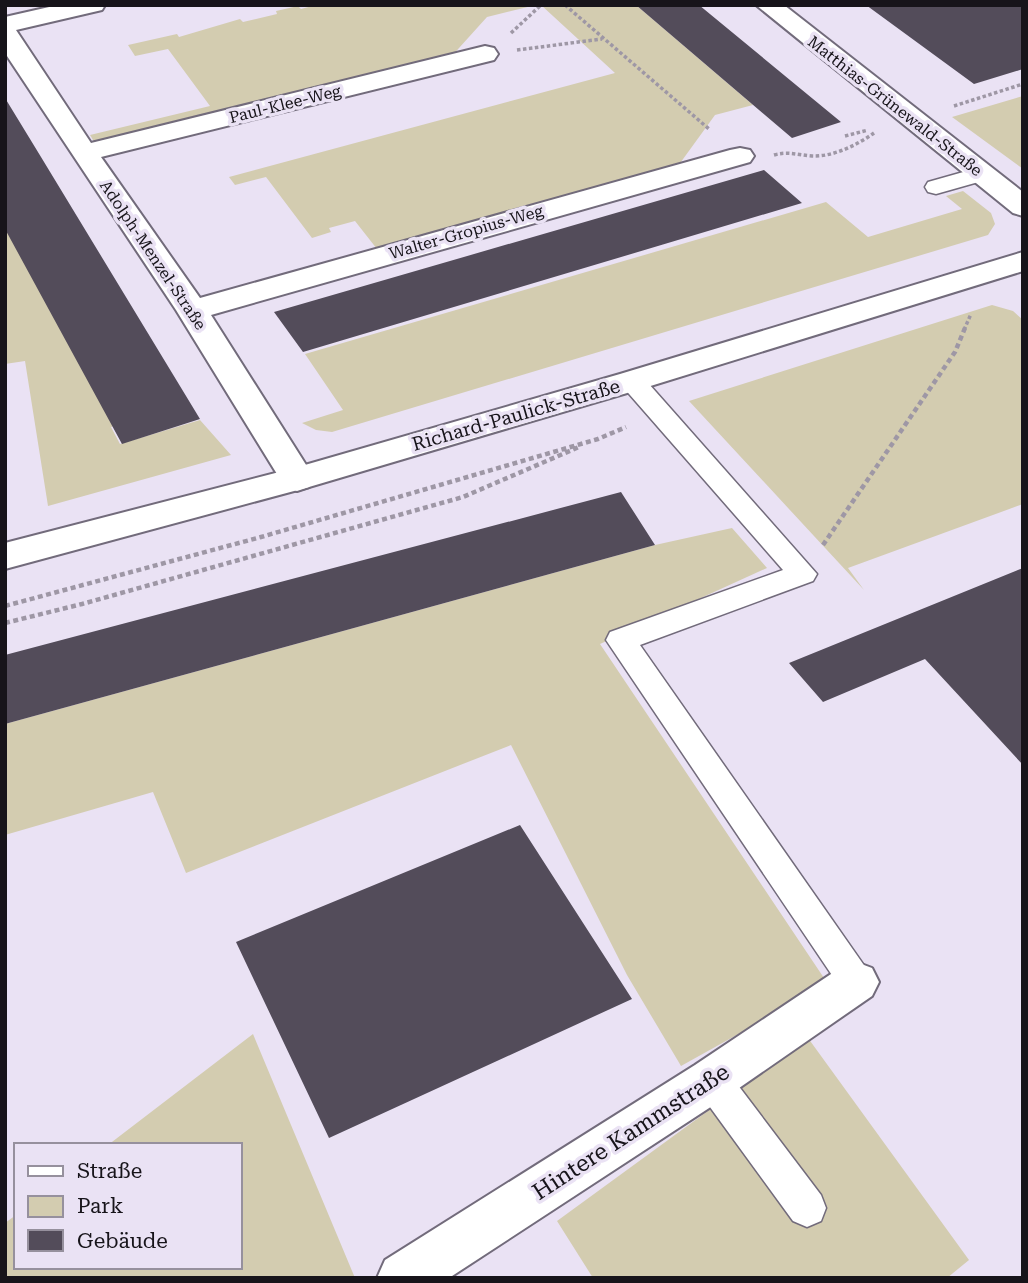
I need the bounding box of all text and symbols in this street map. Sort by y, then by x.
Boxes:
street label: Matthias-Grünewald-Straße [804,32,986,180]
street label: Paul-Klee-Weg [227,81,344,127]
street label: Adolph-Menzel-Straße [96,177,210,333]
street label: Walter-Gropius-Weg [387,201,546,263]
street label: Richard-Paulick-Straße [409,374,623,456]
street label: Hintere Kammstraße [528,1058,734,1206]
legend [14,1143,242,1269]
text: Straße [77,1159,142,1183]
text: Park [77,1194,123,1218]
text: Gebäude [77,1229,168,1253]

